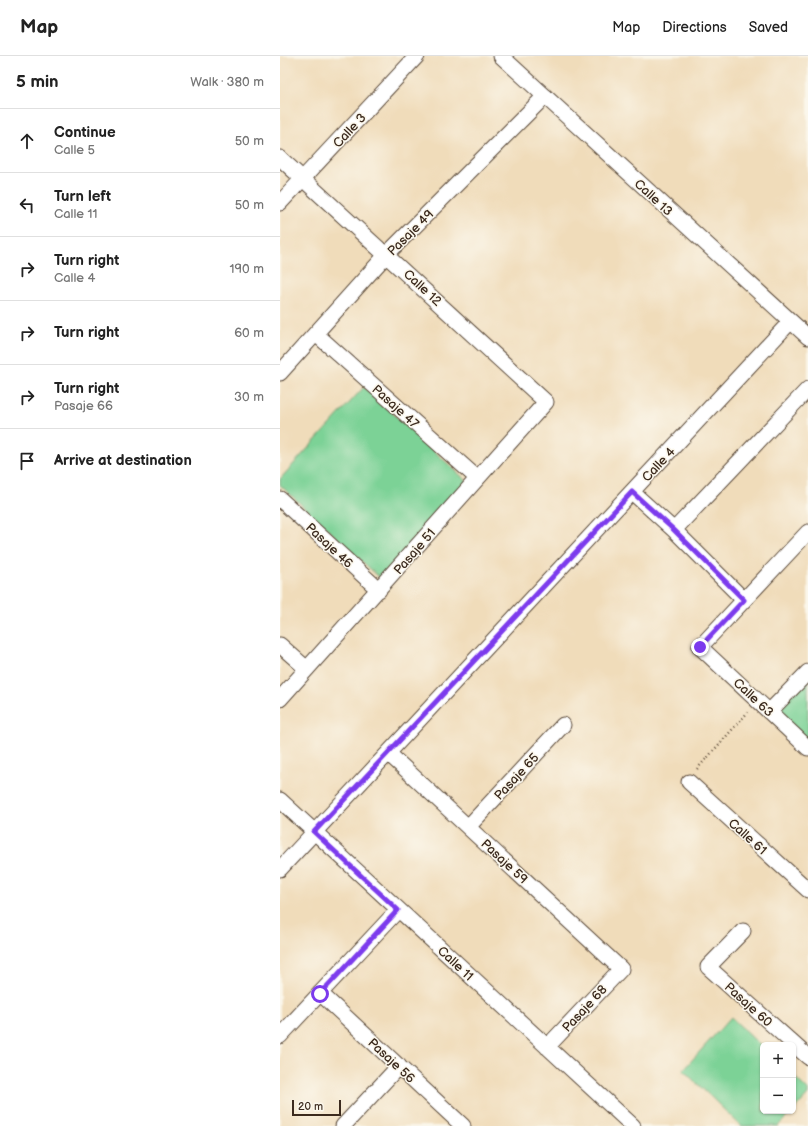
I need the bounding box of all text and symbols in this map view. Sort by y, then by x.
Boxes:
text: Map [20,16,58,39]
text: Map [612,19,640,36]
text: Directions [662,19,727,36]
text: Saved [749,19,788,36]
text: 5 min [16,72,59,92]
text: Walk · 380 m [190,74,264,90]
street label: Calle 3 [330,110,370,151]
text: Continue [54,123,116,142]
icon: ahead [16,130,38,152]
text: 50 m [235,133,264,149]
text: Calle 5 [54,142,95,158]
street label: Calle 13 [631,176,676,219]
text: Turn left [54,187,111,206]
icon: left [16,194,38,216]
text: 50 m [235,197,264,213]
text: Calle 11 [54,206,98,222]
street label: Pasaje 49 [384,206,437,259]
text: Turn right [54,251,119,270]
icon: right [16,258,38,280]
text: 190 m [230,261,264,277]
street label: Calle 12 [400,266,445,310]
text: Calle 4 [54,270,95,286]
icon: right [16,322,38,344]
text: Turn right [54,323,119,342]
text: 60 m [234,325,264,341]
text: Turn right [54,379,119,398]
street label: Pasaje 47 [369,382,422,432]
icon: right [16,386,38,408]
text: 30 m [234,389,264,405]
text: Pasaje 66 [54,398,113,414]
street label: Calle 4 [639,444,679,485]
icon: arrive [16,450,38,472]
text: Arrive at destination [54,451,192,470]
street label: Pasaje 46 [302,520,356,572]
street label: Pasaje 51 [390,525,439,578]
route end [691,638,709,656]
street label: Calle 63 [730,675,777,720]
street label: Pasaje 65 [491,750,543,804]
street label: Calle 61 [725,815,770,858]
street label: Pasaje 59 [478,836,531,887]
street label: Calle 11 [434,943,477,984]
street label: Pasaje 60 [721,979,776,1031]
street label: Pasaje 68 [559,981,611,1036]
route start [311,985,329,1003]
street label: Pasaje 56 [364,1035,418,1087]
map controls [760,1042,796,1114]
button: + [760,1042,796,1078]
button: − [760,1078,796,1114]
scale bar [292,1098,341,1117]
text: 20 m [298,1100,323,1113]

